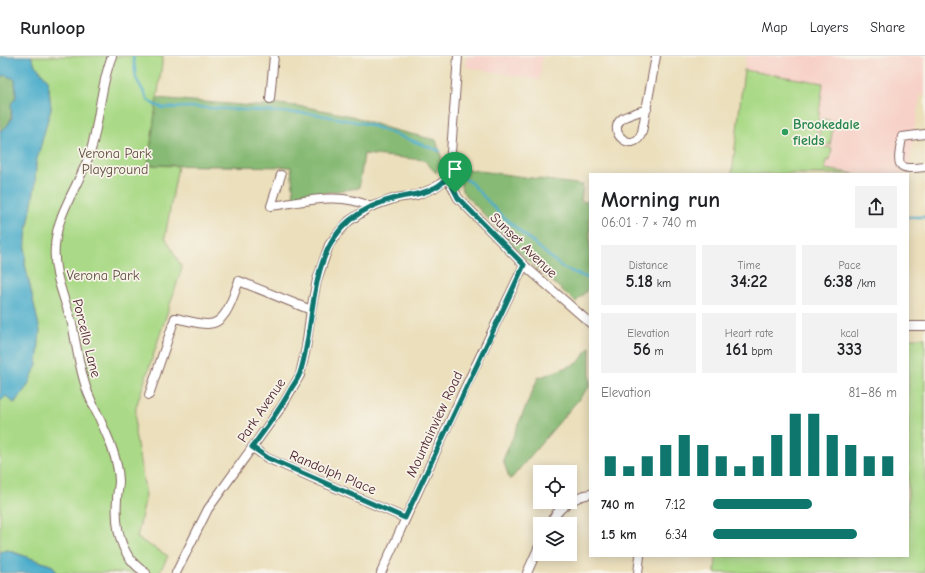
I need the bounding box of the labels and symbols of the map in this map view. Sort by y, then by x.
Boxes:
place label: Brookedale fields [792,116,860,149]
marker: Brookedale fields [780,127,790,137]
park label: Verona Park Playground [79,145,152,178]
pin [438,152,472,193]
street label: Sunset Avenue [487,209,561,282]
park label: Verona Park [67,267,140,284]
street label: Porcello Lane [69,297,105,379]
street label: Mountainview Road [402,368,466,480]
street label: Park Avenue [234,375,289,446]
street label: Randolph Place [287,447,379,498]

